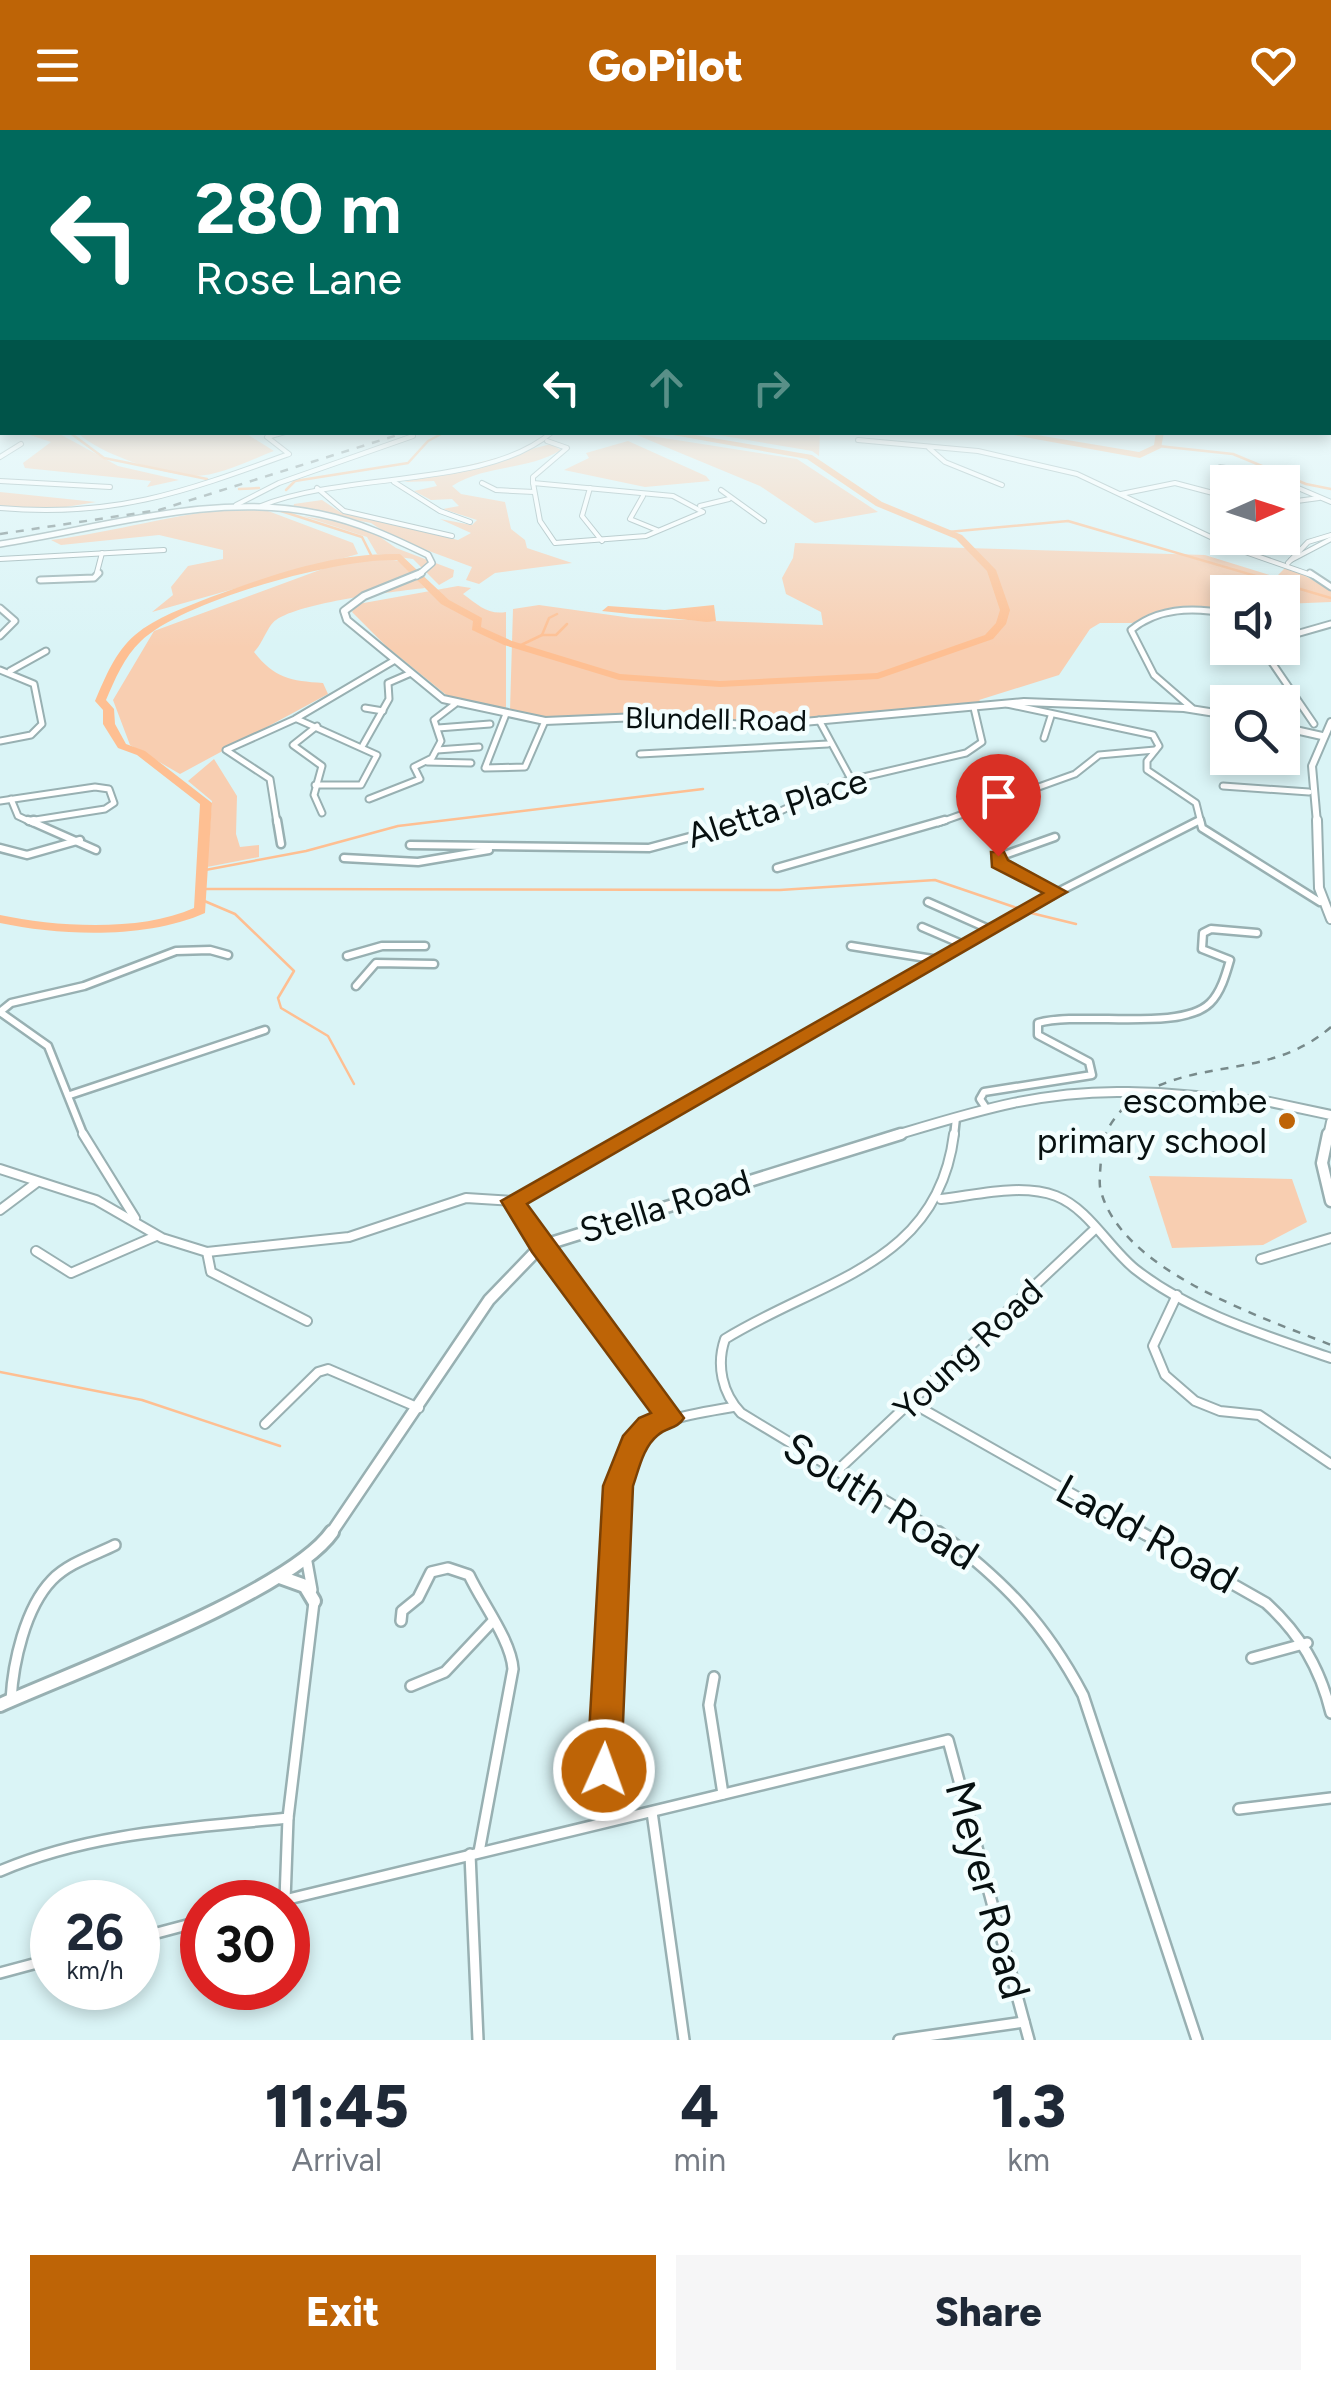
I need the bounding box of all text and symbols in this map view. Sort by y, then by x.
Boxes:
icon: menu [30,38,85,93]
text: GoPilot [588,38,743,92]
icon: heart [1246,38,1301,93]
text: 280 m [195,166,401,251]
icon: left [30,170,160,300]
text: Rose Lane [195,251,402,305]
icon: left [534,360,589,415]
icon: ahead [639,360,694,415]
icon: right [744,360,799,415]
north arrow [1210,465,1300,555]
map controls [1210,465,1300,775]
button: sound [1210,575,1300,665]
button: search [1210,685,1300,775]
street label: Blundell Road [625,699,807,739]
pin [956,754,1041,857]
street label: Aletta Place [681,759,873,857]
icon: arrive [971,769,1026,824]
place label: escombe primary school [1037,1080,1267,1162]
marker: escombe primary school [1276,1110,1298,1132]
street label: Stella Road [575,1160,755,1252]
street label: Young Road [885,1270,1051,1430]
street label: South Road [774,1421,988,1581]
street label: Ladd Road [1047,1463,1247,1605]
position arrow [552,1718,656,1822]
street label: Meyer Road [934,1775,1042,2005]
speed limit sign: 30 [180,1880,310,2010]
text: 26 [66,1902,124,1963]
text: km/h [66,1955,124,1985]
text: 11:45 [265,2070,409,2142]
text: 4 [681,2070,719,2142]
text: 1.3 [991,2070,1066,2142]
text: Arrival [292,2141,382,2179]
text: min [674,2141,726,2179]
text: km [1007,2141,1050,2179]
button: Exit [30,2255,656,2370]
button: Share [676,2255,1301,2370]

